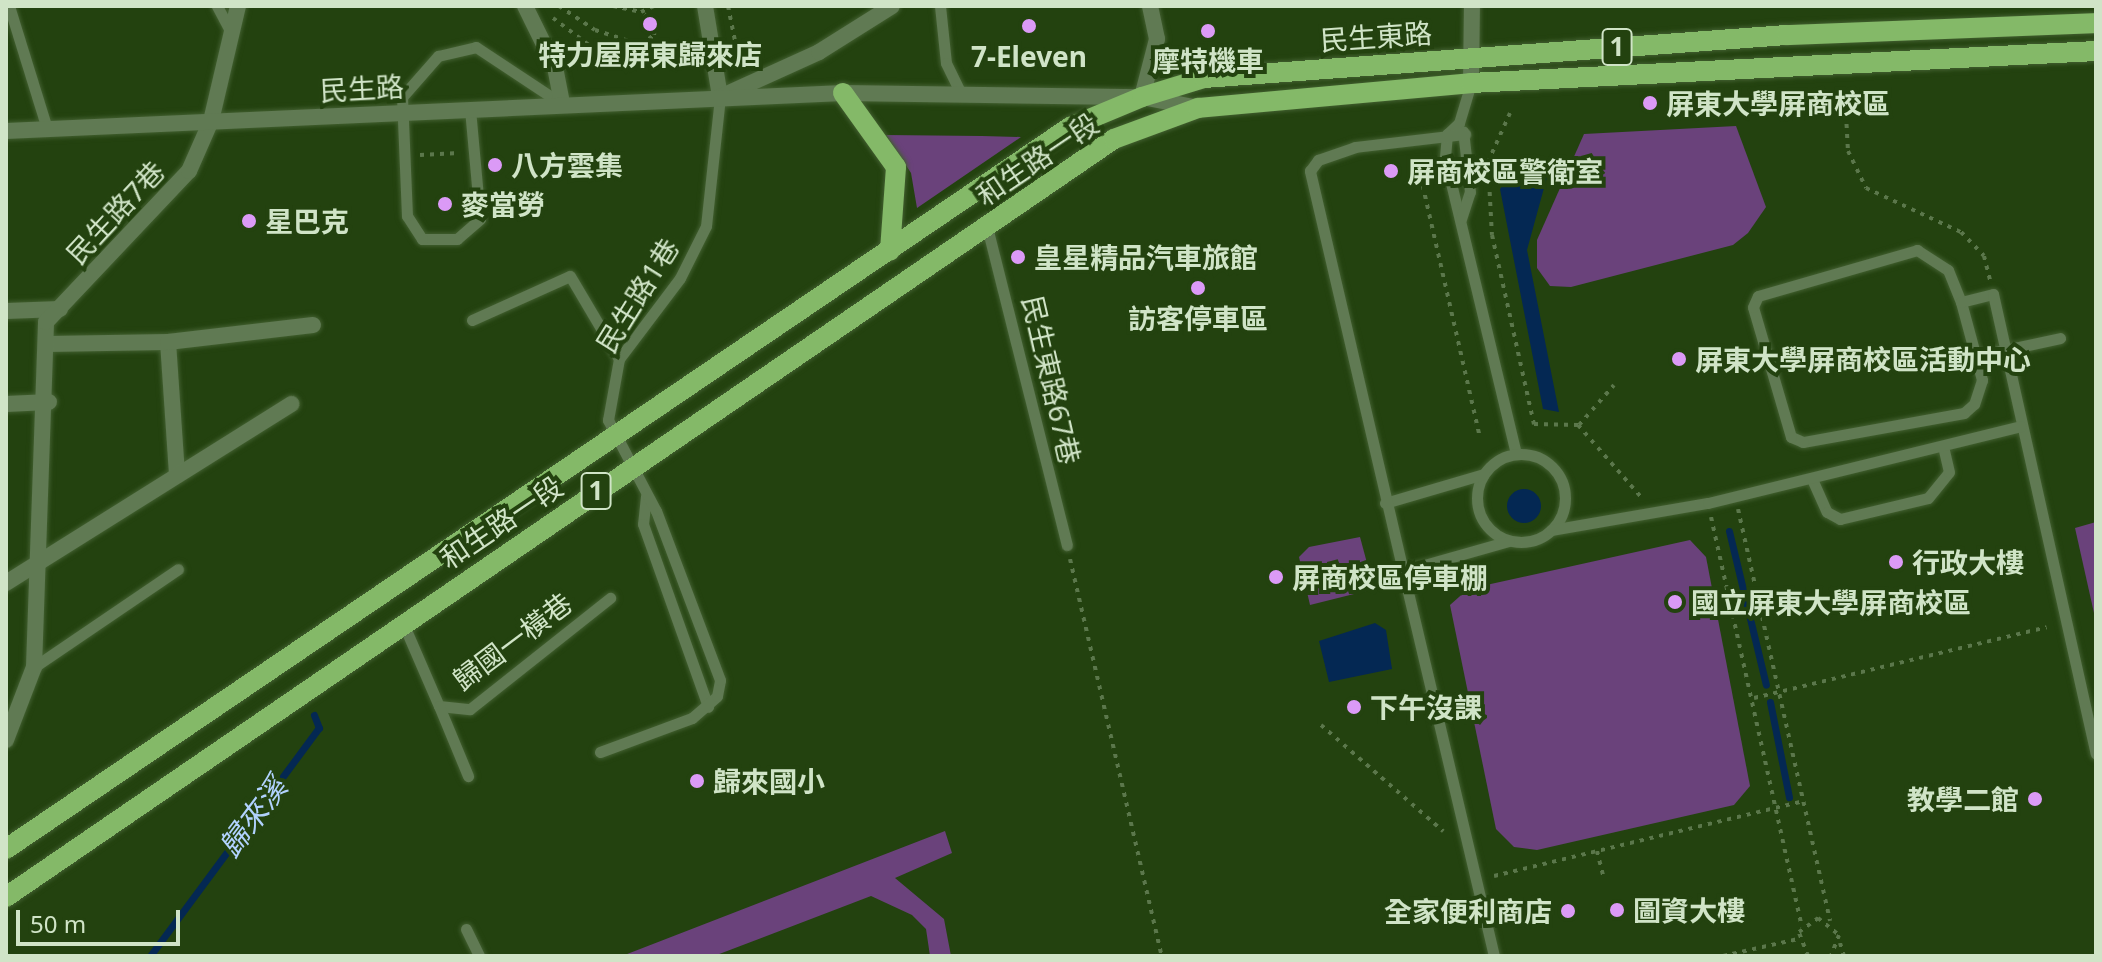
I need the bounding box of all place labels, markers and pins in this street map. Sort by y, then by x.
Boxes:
marker: 特力屋屏東歸來店 [641,15,659,33]
marker: 7-Eleven [1020,17,1038,35]
marker: 摩特機車 [1199,22,1217,40]
place label: 特力屋屏東歸來店 [538,37,762,71]
place label: 7-Eleven [971,39,1087,73]
place label: 摩特機車 [1152,43,1264,77]
place label: 屏東大學屏商校區 [1666,86,1890,120]
marker: 屏東大學屏商校區 [1641,94,1659,112]
place label: 八方雲集 [511,148,623,182]
place label: 屏商校區警衛室 [1407,154,1603,188]
marker: 八方雲集 [486,156,504,174]
marker: 屏商校區警衛室 [1382,162,1400,180]
place label: 麥當勞 [461,187,545,221]
marker: 麥當勞 [436,195,454,213]
place label: 星巴克 [265,204,349,238]
marker: 星巴克 [240,212,258,230]
place label: 皇星精品汽車旅館 [1034,240,1258,274]
marker: 皇星精品汽車旅館 [1009,248,1027,266]
marker: 訪客停車區 [1189,279,1207,297]
place label: 訪客停車區 [1128,301,1268,335]
place label: 屏東大學屏商校區活動中心 [1695,342,2031,376]
marker: 屏東大學屏商校區活動中心 [1670,350,1688,368]
place label: 行政大樓 [1912,545,2024,579]
marker: 行政大樓 [1887,553,1905,571]
place label: 屏商校區停車棚 [1292,560,1488,594]
marker: 屏商校區停車棚 [1267,568,1285,586]
place label: 國立屏東大學屏商校區 [1691,585,1971,619]
marker: 國立屏東大學屏商校區 [1666,593,1684,611]
place label: 下午沒課 [1370,690,1482,724]
marker: 下午沒課 [1345,698,1363,716]
place label: 歸來國小 [713,764,825,798]
marker: 歸來國小 [688,772,706,790]
place label: 教學二館 [1907,782,2019,816]
marker: 教學二館 [2026,790,2044,808]
place label: 圖資大樓 [1633,893,1745,927]
place label: 全家便利商店 [1384,894,1552,928]
marker: 圖資大樓 [1608,901,1626,919]
marker: 全家便利商店 [1559,902,1577,920]

